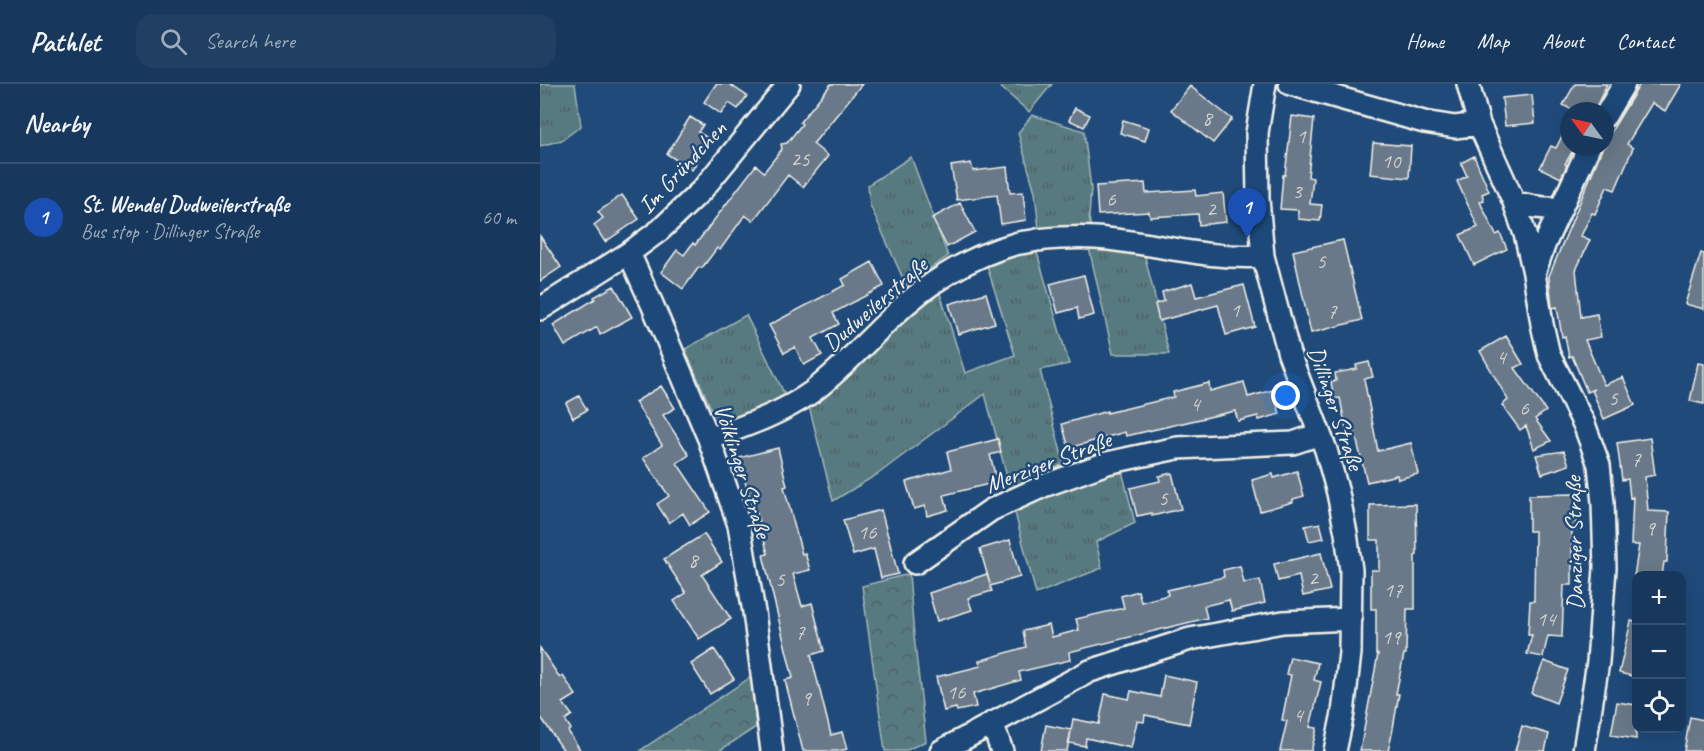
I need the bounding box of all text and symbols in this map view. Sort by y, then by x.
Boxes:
search box [136,14,556,68]
text: Pathlet [30,24,100,59]
icon: search [157,25,190,58]
text: Search here [205,27,295,55]
text: Home [1406,28,1444,54]
text: Map [1477,28,1509,54]
text: About [1542,28,1584,54]
text: Contact [1617,28,1674,54]
north arrow [1560,102,1614,156]
house number: 8 [1202,105,1214,131]
text: Nearby [24,107,89,140]
street label: Im Gründchen [631,114,733,220]
house number: 1 [1296,123,1307,149]
house number: 25 [791,146,811,172]
house number: 10 [1382,148,1402,174]
house number: 3 [1292,178,1303,204]
house number: 6 [1106,186,1116,212]
pin: 1 [1228,188,1266,238]
text: St. Wendel Dudweilerstraße [81,191,289,219]
house number: 2 [1206,196,1217,222]
text: 1 [39,205,48,230]
text: 60 m [482,205,516,230]
text: Bus stop · Dillinger Straße [81,219,259,244]
house number: 5 [1316,248,1327,274]
street label: Dudweilerstraße [816,249,935,358]
house number: 1 [1230,297,1241,323]
house number: 7 [1327,298,1338,324]
street label: Dillinger Straße [1301,342,1372,476]
house number: 4 [1496,344,1508,370]
your location [1271,381,1300,410]
house number: 5 [1608,385,1619,411]
house number: 4 [1190,391,1202,417]
house number: 6 [1519,395,1529,421]
street label: Völklinger Straße [707,400,779,544]
street label: Merziger Straße [981,423,1117,500]
house number: 7 [1631,446,1642,472]
street label: Danziger Straße [1558,474,1590,610]
house number: 5 [1158,485,1169,511]
house number: 9 [1645,515,1656,541]
house number: 16 [858,519,877,545]
house number: 8 [688,547,700,573]
house number: 2 [1308,565,1319,591]
house number: 5 [775,566,786,592]
map controls [1632,571,1686,733]
button: + [1632,571,1686,625]
house number: 17 [1384,577,1404,603]
house number: 14 [1537,606,1558,632]
house number: 7 [795,619,806,645]
house number: 19 [1382,624,1402,650]
button: − [1632,625,1686,679]
house number: 16 [947,679,966,705]
button: locate [1632,679,1686,733]
house number: 9 [801,685,812,711]
house number: 4 [1293,702,1305,728]

